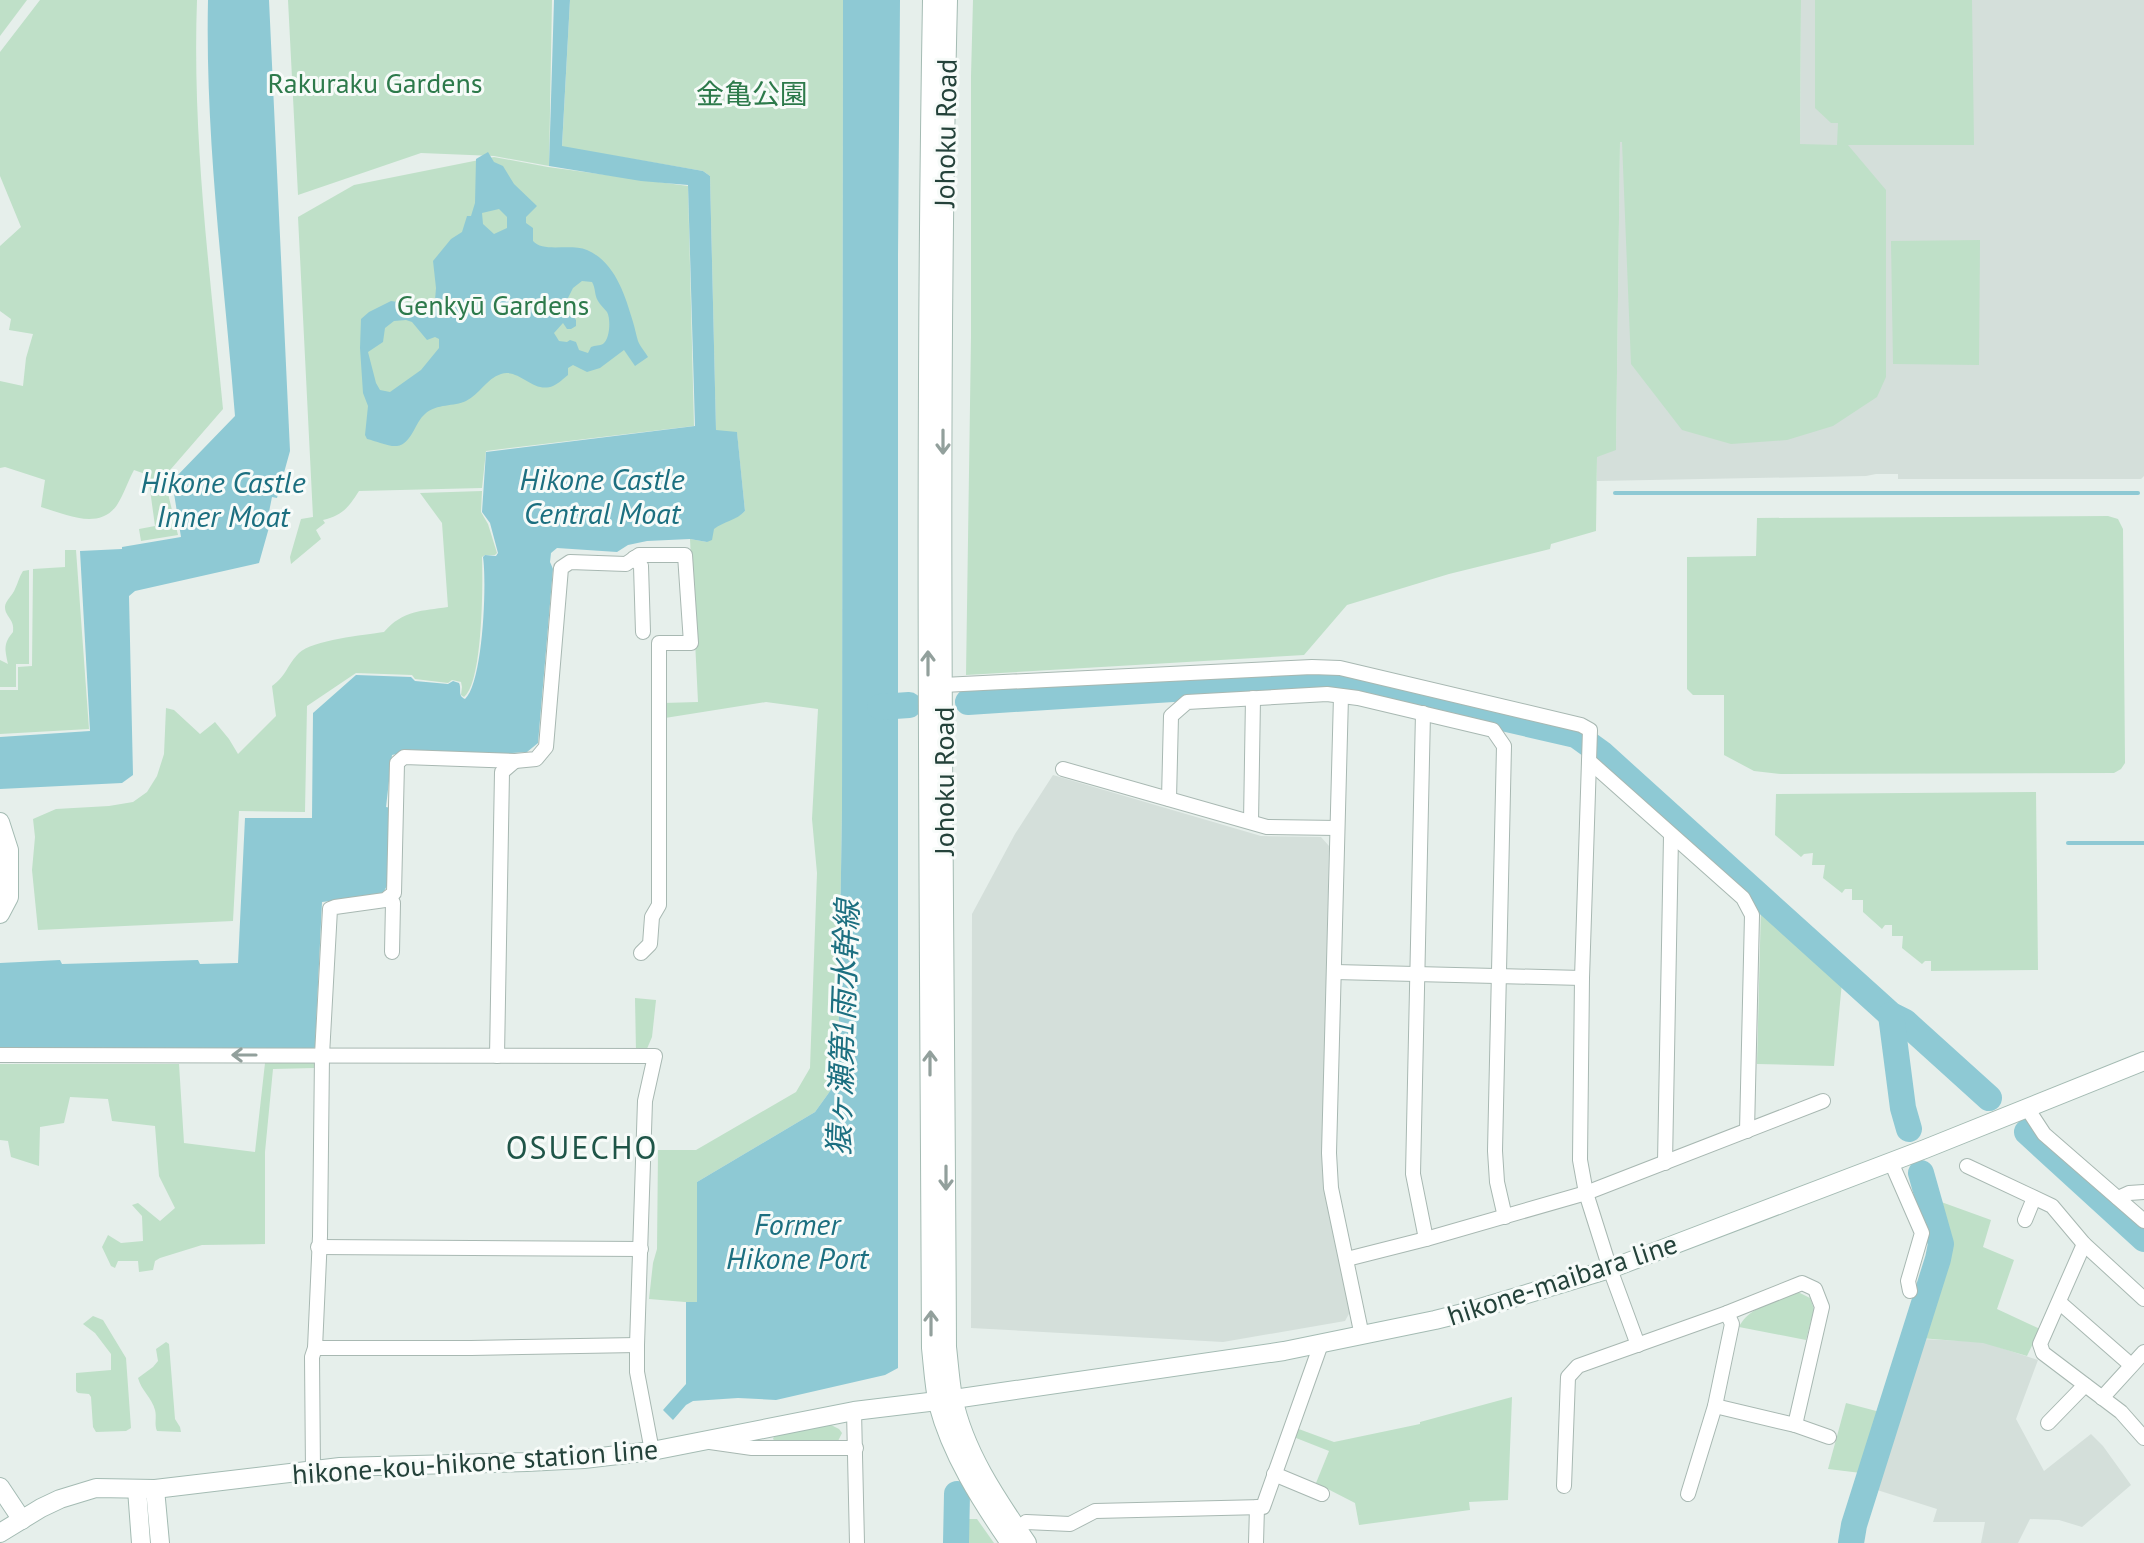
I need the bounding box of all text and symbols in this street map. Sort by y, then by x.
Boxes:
street label: Johoku Road [925,58,965,209]
park label: Rakuraku Gardens [267,64,483,101]
park label: 金亀公園 [696,75,808,112]
park label: Genkyū Gardens [397,286,589,323]
one-way arrow [935,428,951,455]
water label: Hikone Castle Central Moat [519,459,685,532]
water label: Hikone Castle Inner Moat [140,462,306,535]
one-way arrow [920,650,936,677]
street label: Johoku Road [925,707,962,856]
water label: 猿ヶ瀬第1雨水幹線 [818,896,866,1156]
one-way arrow [231,1047,258,1063]
one-way arrow [922,1050,938,1077]
district label: OSUECHO [506,1126,658,1168]
one-way arrow [938,1164,954,1191]
water label: Former Hikone Port [726,1204,870,1277]
street label: hikone-maibara line [1442,1224,1682,1334]
one-way arrow [923,1310,939,1337]
street label: hikone-kou-hikone station line [291,1430,659,1492]

